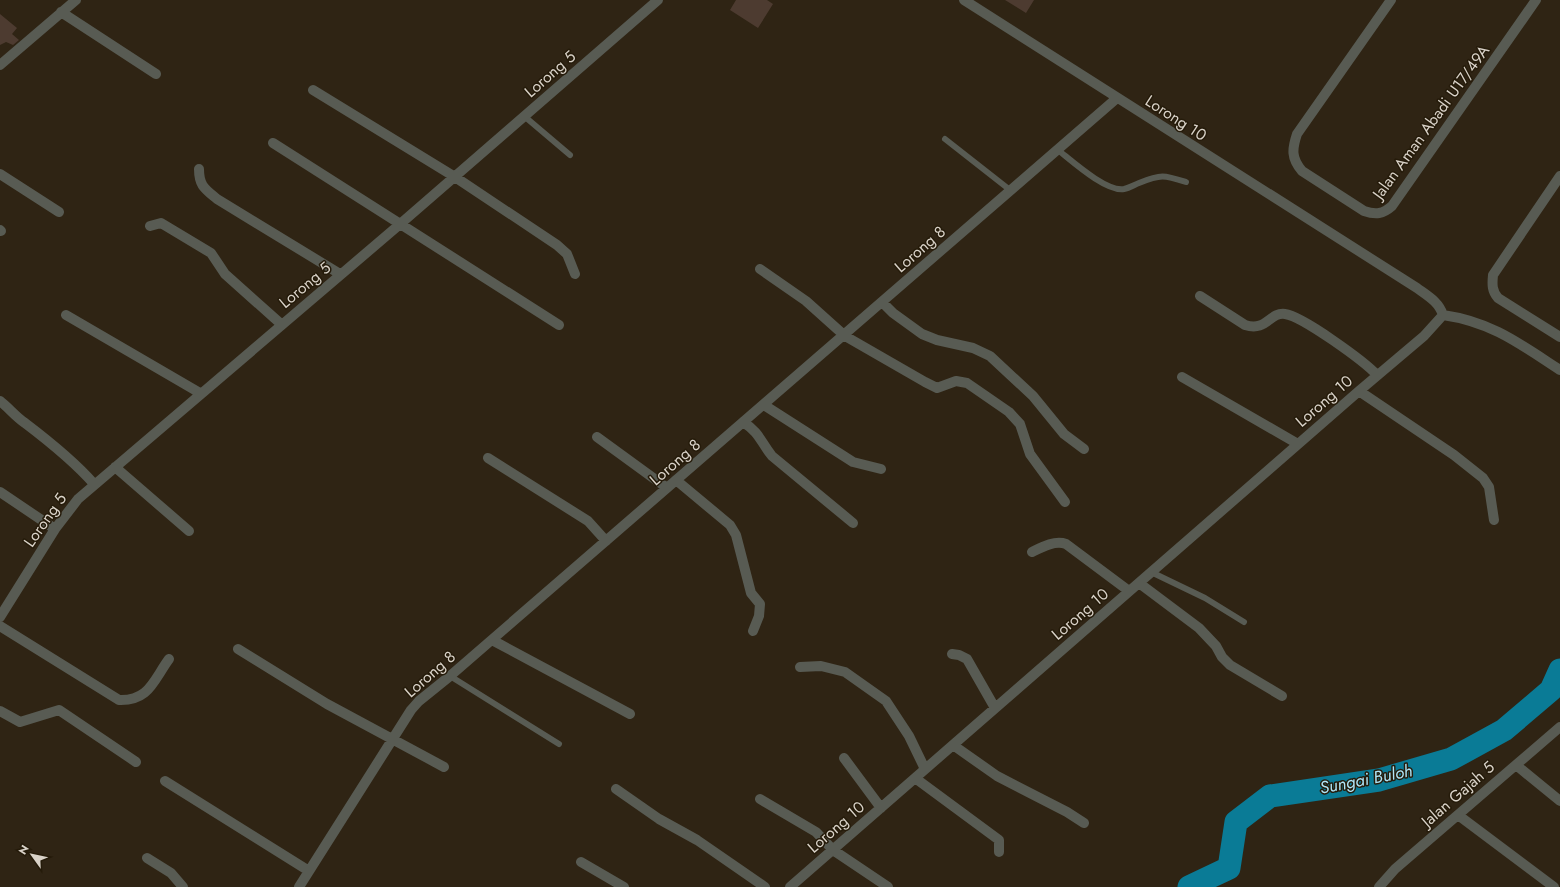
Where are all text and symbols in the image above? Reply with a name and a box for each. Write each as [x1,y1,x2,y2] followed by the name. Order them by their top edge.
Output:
[1366,40,1495,206] street label: Jalan Aman Abadi U17/49A
[519,45,581,103] street label: Lorong 5
[1141,90,1211,146] street label: Lorong 10
[889,220,951,278] street label: Lorong 8
[274,257,336,313] street label: Lorong 5
[1290,370,1358,432] street label: Lorong 10
[644,433,706,491] street label: Lorong 8
[18,488,72,552] street label: Lorong 5
[1046,583,1114,645] street label: Lorong 10
[399,645,461,703] street label: Lorong 8
[1415,756,1500,834] street label: Jalan Gajah 5
[1318,758,1414,800] water label: Sungai Buloh
[802,796,870,858] street label: Lorong 10
[12,835,52,875] north arrow
[15,842,33,858] text: N

